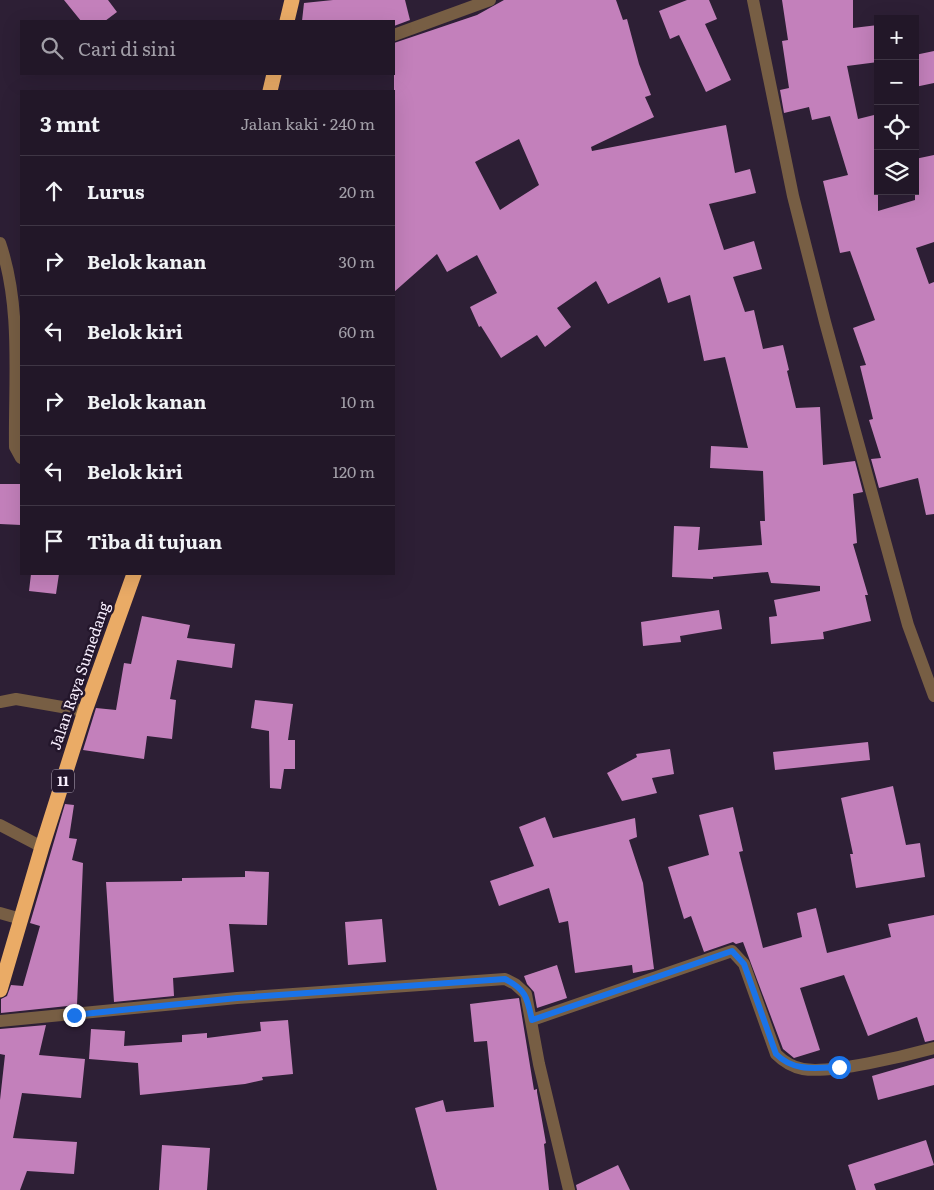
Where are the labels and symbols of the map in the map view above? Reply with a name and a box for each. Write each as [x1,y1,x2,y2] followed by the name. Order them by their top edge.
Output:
[42,598,115,753] street label: Jalan Raya Sumedang
[52,769,74,792] road number: 11
[63,1004,86,1027] route end
[828,1056,851,1079] route start

